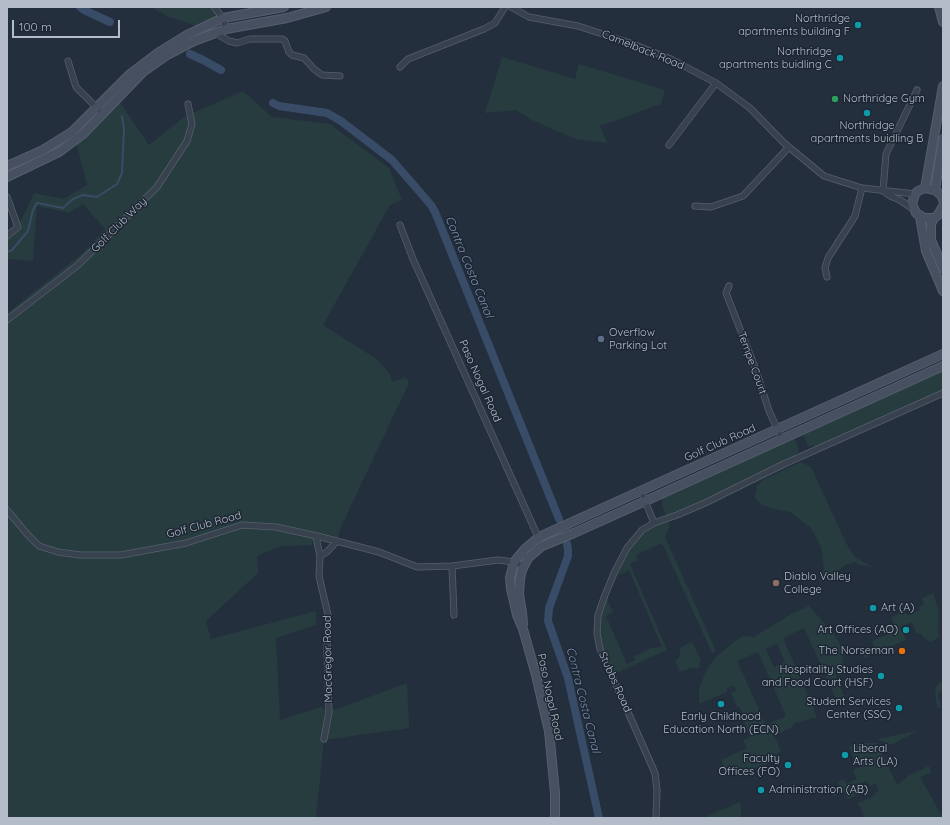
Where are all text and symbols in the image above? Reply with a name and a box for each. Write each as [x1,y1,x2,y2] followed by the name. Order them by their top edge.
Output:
[14,12,122,38] scale bar
[738,12,850,38] place label: Northridge apartments building F
[19,19,52,34] text: 100 m
[853,20,863,30] marker: Northridge apartments building F
[600,27,686,73] street label: Camelback Road
[719,45,832,71] place label: Northridge apartments buidling C
[835,53,845,63] marker: Northridge apartments buidling C
[843,92,925,106] place label: Northridge Gym
[830,94,840,104] marker: Northridge Gym
[862,108,872,118] marker: Northridge apartments buidling B
[811,119,923,145] place label: Northridge apartments buidling B
[89,195,149,255] street label: Golf Club Way
[442,214,496,320] water label: Contra Costa Canal
[609,326,667,352] place label: Overflow Parking Lot
[735,330,769,396] street label: Tempe Court
[596,334,606,344] marker: Overflow Parking Lot
[456,338,504,424] street label: Paso Nogal Road
[682,421,758,465] street label: Golf Club Road
[165,509,243,541] street label: Golf Club Road
[784,570,851,596] place label: Diablo Valley College
[771,578,781,588] marker: Diablo Valley College
[881,601,914,615] place label: Art (A)
[868,603,878,613] marker: Art (A)
[321,615,335,703] street label: MacGregor Road
[817,623,898,637] place label: Art Offices (AO)
[901,625,911,635] marker: Art Offices (AO)
[819,644,894,658] place label: The Norseman
[563,646,603,754] water label: Contra Costa Canal
[897,646,907,656] marker: The Norseman
[596,650,634,714] street label: Stubbs Road
[534,652,566,742] street label: Paso Nogal Road
[762,663,873,689] place label: Hospitality Studies and Food Court (HSF)
[876,671,886,681] marker: Hospitality Studies and Food Court (HSF)
[806,695,891,721] place label: Student Services Center (SSC)
[716,699,726,709] marker: Early Childhood Education North (ECN)
[894,703,904,713] marker: Student Services Center (SSC)
[663,710,779,736] place label: Early Childhood Education North (ECN)
[853,742,898,768] place label: Liberal Arts (LA)
[840,750,850,760] marker: Liberal Arts (LA)
[718,752,780,778] place label: Faculty Offices (FO)
[783,760,793,770] marker: Faculty Offices (FO)
[769,783,868,797] place label: Administration (AB)
[756,785,766,795] marker: Administration (AB)

